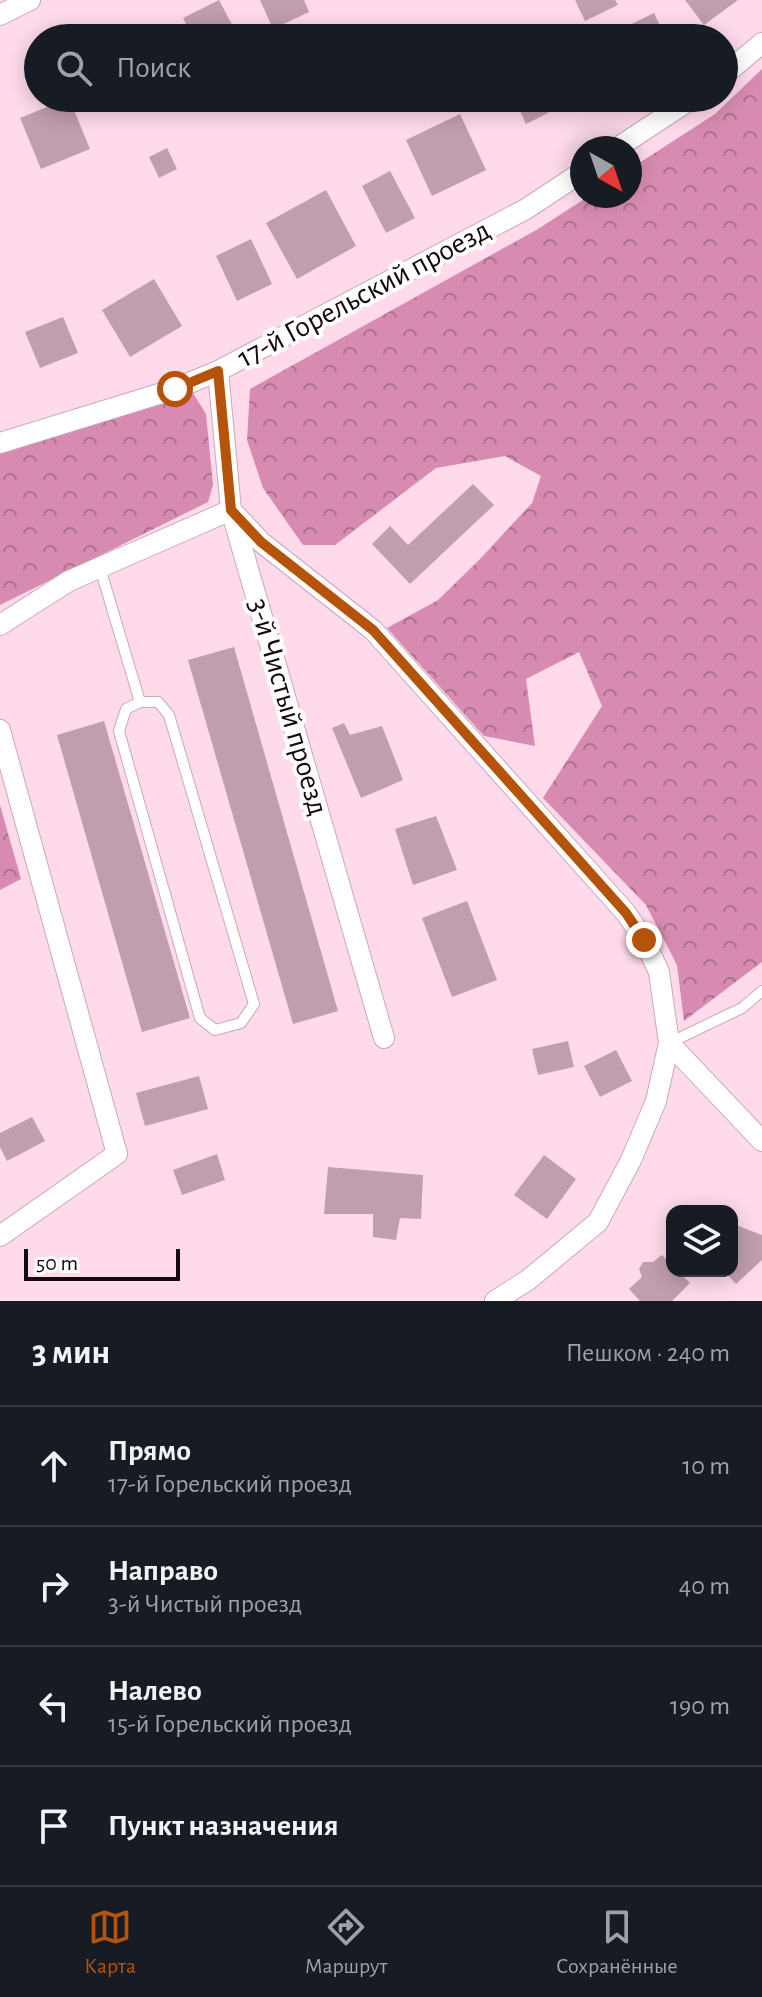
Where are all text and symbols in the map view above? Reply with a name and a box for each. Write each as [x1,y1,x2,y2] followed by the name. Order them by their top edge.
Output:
[24,24,738,112] search box
[52,46,96,90] icon: search
[116,53,191,83] text: Поиск
[570,136,642,208] north arrow
[233,215,495,373] street label: 17-й Горельский проезд
[157,371,193,407] route start
[243,595,333,819] street label: 3-й Чистый проезд
[626,922,662,958] route end
[666,1205,738,1277] map controls
[666,1205,738,1277] button: layers
[24,1245,180,1281] scale bar
[36,1252,78,1274] text: 50 m
[32,1336,110,1370] text: 3 мин
[566,1340,730,1366] text: Пешком · 240 m
[108,1436,191,1466] text: Прямо
[32,1444,76,1488] icon: ahead
[682,1453,730,1479] text: 10 m
[108,1471,352,1497] text: 17-й Горельский проезд
[108,1556,218,1586] text: Направо
[32,1564,76,1608] icon: right
[679,1573,730,1599] text: 40 m
[108,1591,302,1617] text: 3-й Чистый проезд
[108,1676,202,1706] text: Налево
[32,1684,76,1728] icon: left
[670,1693,730,1719] text: 190 m
[108,1711,352,1737] text: 15-й Горельский проезд
[32,1804,76,1848] icon: arrive
[108,1811,339,1841] text: Пункт назначения
[84,1905,136,1979] tab: Карта
[305,1905,387,1979] tab: Маршрут
[556,1905,678,1979] tab: Сохранённые

